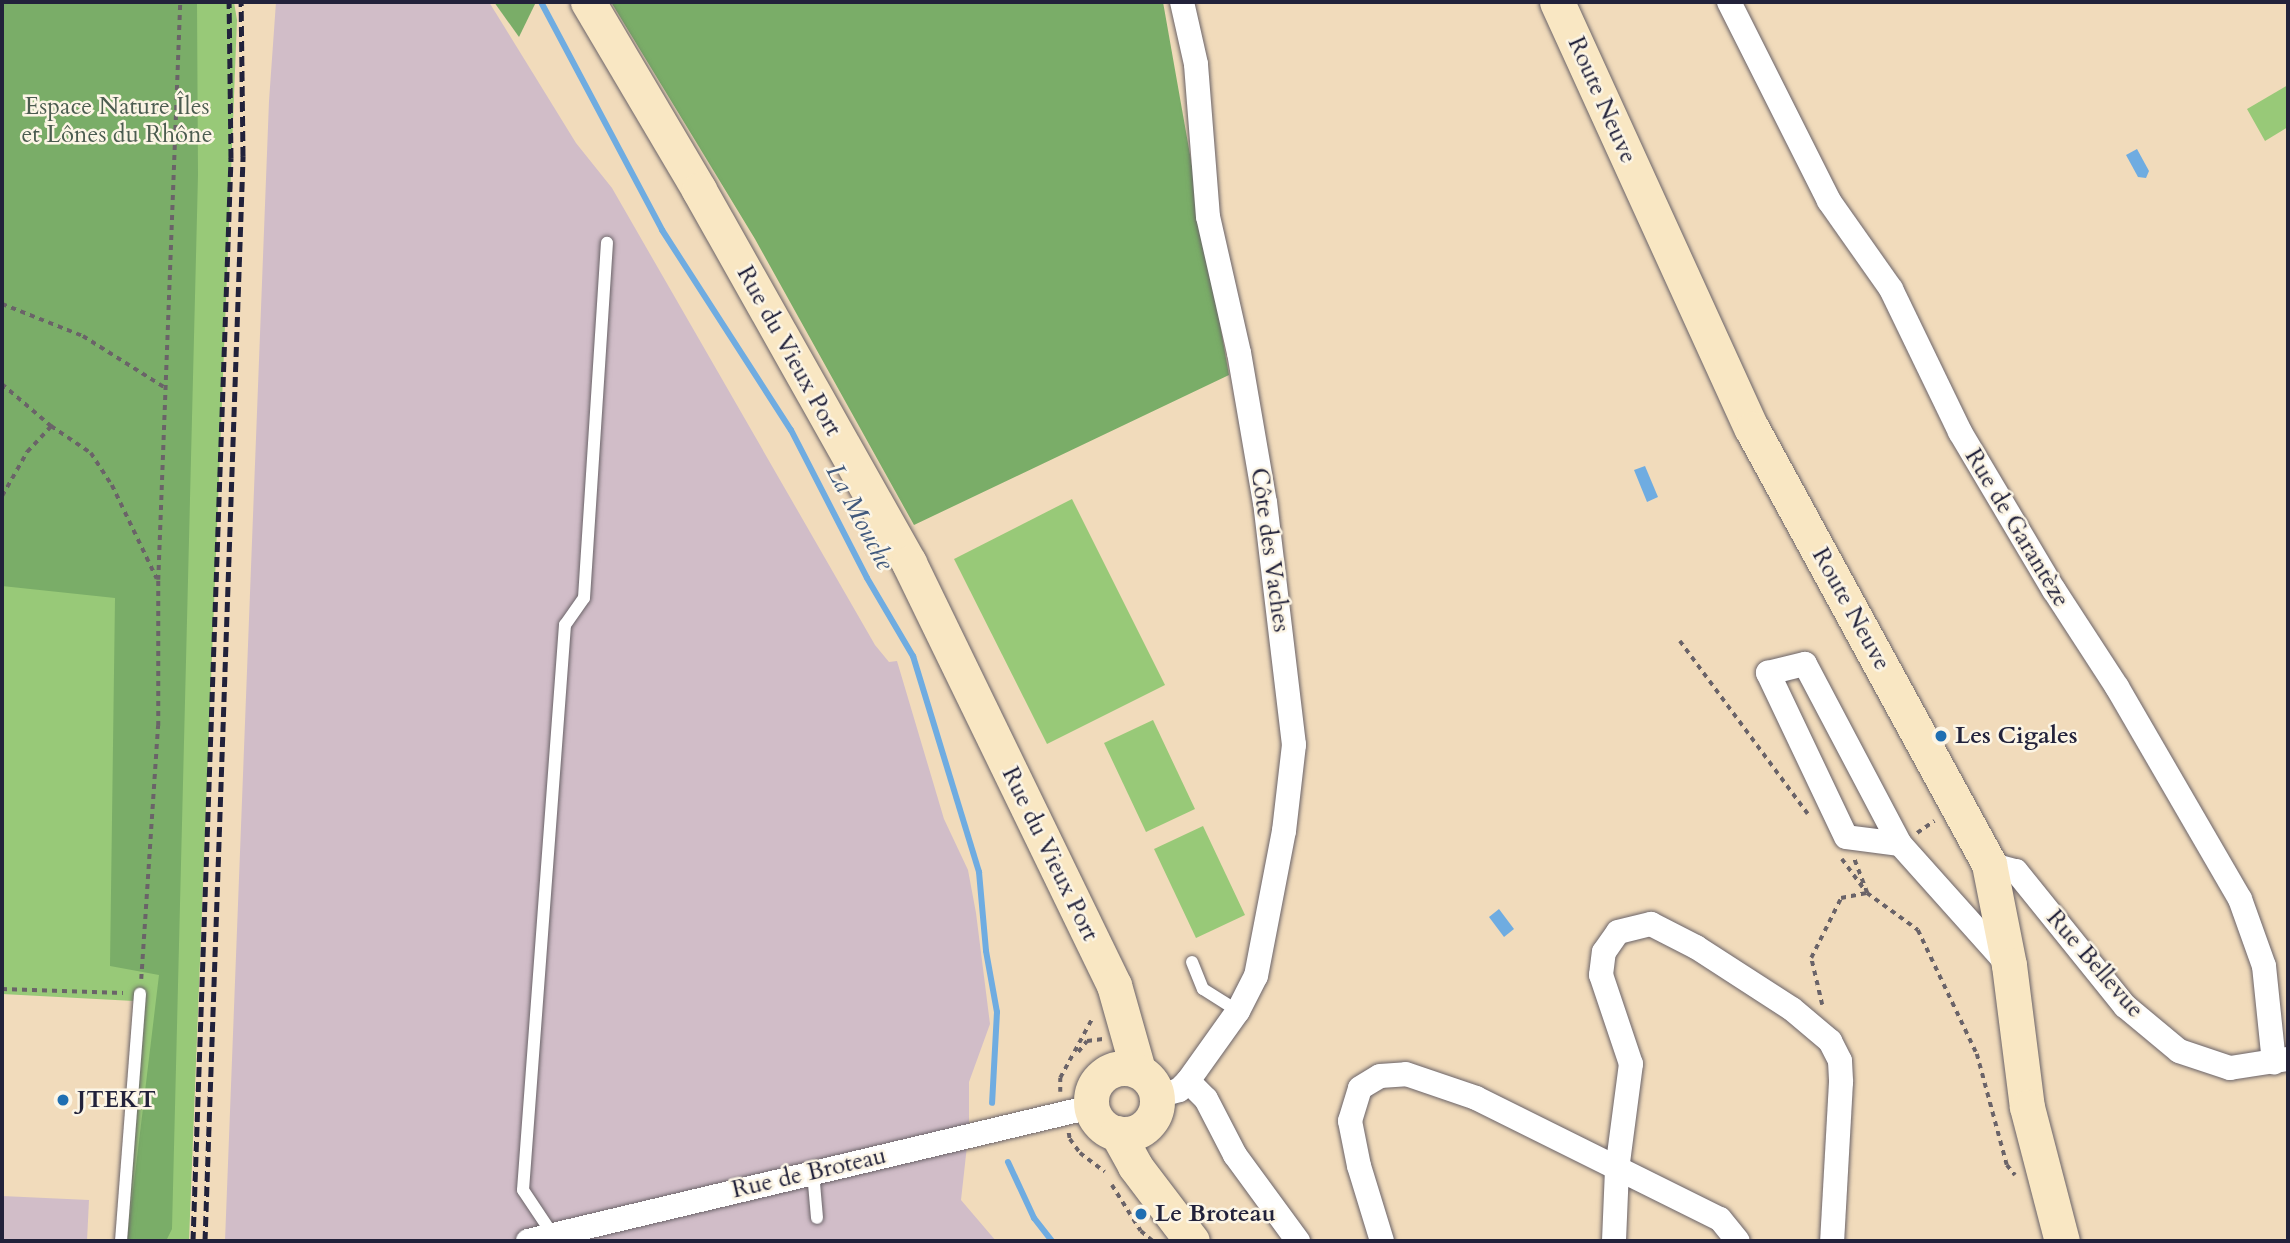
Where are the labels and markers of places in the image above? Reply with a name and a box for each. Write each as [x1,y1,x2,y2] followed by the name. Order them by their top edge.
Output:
[1955,722,2078,750] place label: Les Cigales
[1933,728,1949,744] marker: Les Cigales
[77,1086,156,1114] place label: JTEKT
[55,1092,71,1108] marker: JTEKT
[1155,1200,1276,1228] place label: Le Broteau
[1133,1206,1149,1222] marker: Le Broteau

